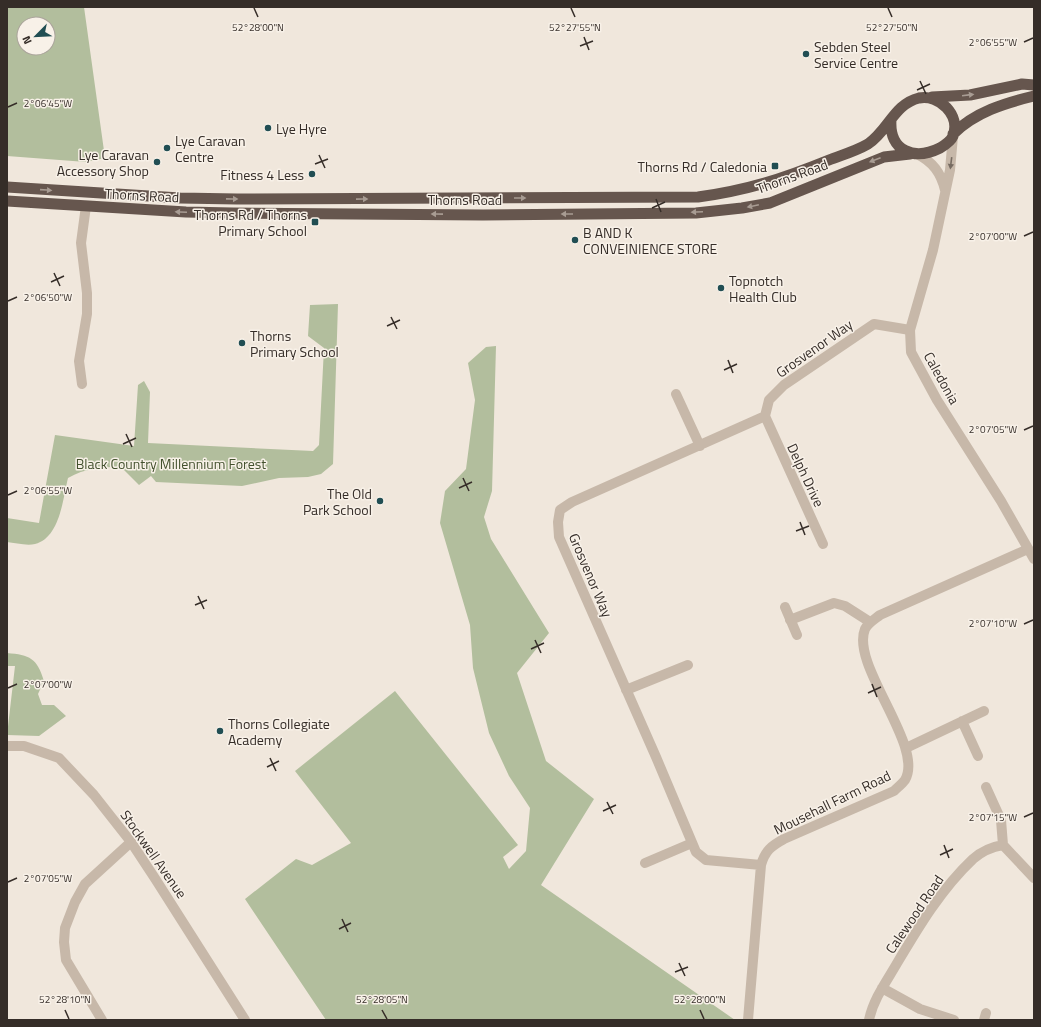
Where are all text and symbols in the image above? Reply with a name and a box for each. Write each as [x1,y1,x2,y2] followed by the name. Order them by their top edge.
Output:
[16,16,56,56] north arrow
[232,20,284,35] text: 52°28'00"N
[549,20,601,35] text: 52°27'55"N
[866,20,918,35] text: 52°27'50"N
[18,33,36,47] text: N
[969,35,1017,50] text: 2°06'55"W
[814,36,898,73] place label: Sebden Steel Service Centre
[801,49,811,59] marker: Sebden Steel Service Centre
[962,91,974,98] one-way arrow
[24,96,72,111] text: 2°06'45"W
[276,118,327,139] place label: Lye Hyre
[263,123,273,133] marker: Lye Hyre
[175,130,245,167] place label: Lye Caravan Centre
[162,143,172,153] marker: Lye Caravan Centre
[57,144,149,181] place label: Lye Caravan Accessory Shop
[753,153,831,199] street label: Thorns Road
[638,156,767,177] place label: Thorns Rd / Caledonia
[152,157,162,167] marker: Lye Caravan Accessory Shop
[948,157,954,169] one-way arrow
[868,158,880,164] one-way arrow
[770,161,780,171] marker: Thorns Rd / Caledonia
[220,164,304,185] place label: Fitness 4 Less
[307,169,317,179] marker: Fitness 4 Less
[104,183,180,207] street label: Thorns Road
[40,186,52,193] one-way arrow
[428,189,502,210] street label: Thorns Road
[514,195,527,201] one-way arrow
[226,196,239,202] one-way arrow
[356,196,369,202] one-way arrow
[747,203,759,209] one-way arrow
[194,204,307,241] place label: Thorns Rd / Thorns Primary School
[174,209,187,215] one-way arrow
[691,209,703,216] one-way arrow
[430,211,443,217] one-way arrow
[560,211,573,217] one-way arrow
[310,217,320,227] marker: Thorns Rd / Thorns Primary School
[583,222,718,259] place label: B AND K CONVEINIENCE STORE
[969,229,1017,244] text: 2°07'00"W
[570,235,580,245] marker: B AND K CONVEINIENCE STORE
[729,270,797,307] place label: Topnotch Health Club
[716,283,726,293] marker: Topnotch Health Club
[24,290,72,305] text: 2°06'50"W
[771,314,857,382] street label: Grosvenor Way
[250,325,339,362] place label: Thorns Primary School
[237,338,247,348] marker: Thorns Primary School
[919,348,965,408] street label: Caledonia
[969,422,1017,437] text: 2°07'05"W
[782,440,830,510] street label: Delph Drive
[76,453,266,474] park label: Black Country Millennium Forest
[24,483,72,498] text: 2°06'55"W
[303,483,372,520] place label: The Old Park School
[375,496,385,506] marker: The Old Park School
[564,530,618,621] street label: Grosvenor Way
[969,616,1017,631] text: 2°07'10"W
[24,677,72,692] text: 2°07'00"W
[228,713,330,750] place label: Thorns Collegiate Academy
[215,726,225,736] marker: Thorns Collegiate Academy
[770,765,894,839] street label: Mousehall Farm Road
[116,806,192,902] street label: Stockwell Avenue
[969,810,1017,825] text: 2°07'15"W
[880,870,948,958] street label: Calewood Road
[24,871,72,886] text: 2°07'05"W
[39,992,91,1007] text: 52°28'10"N
[356,992,408,1007] text: 52°28'05"N
[674,992,726,1007] text: 52°28'00"N

